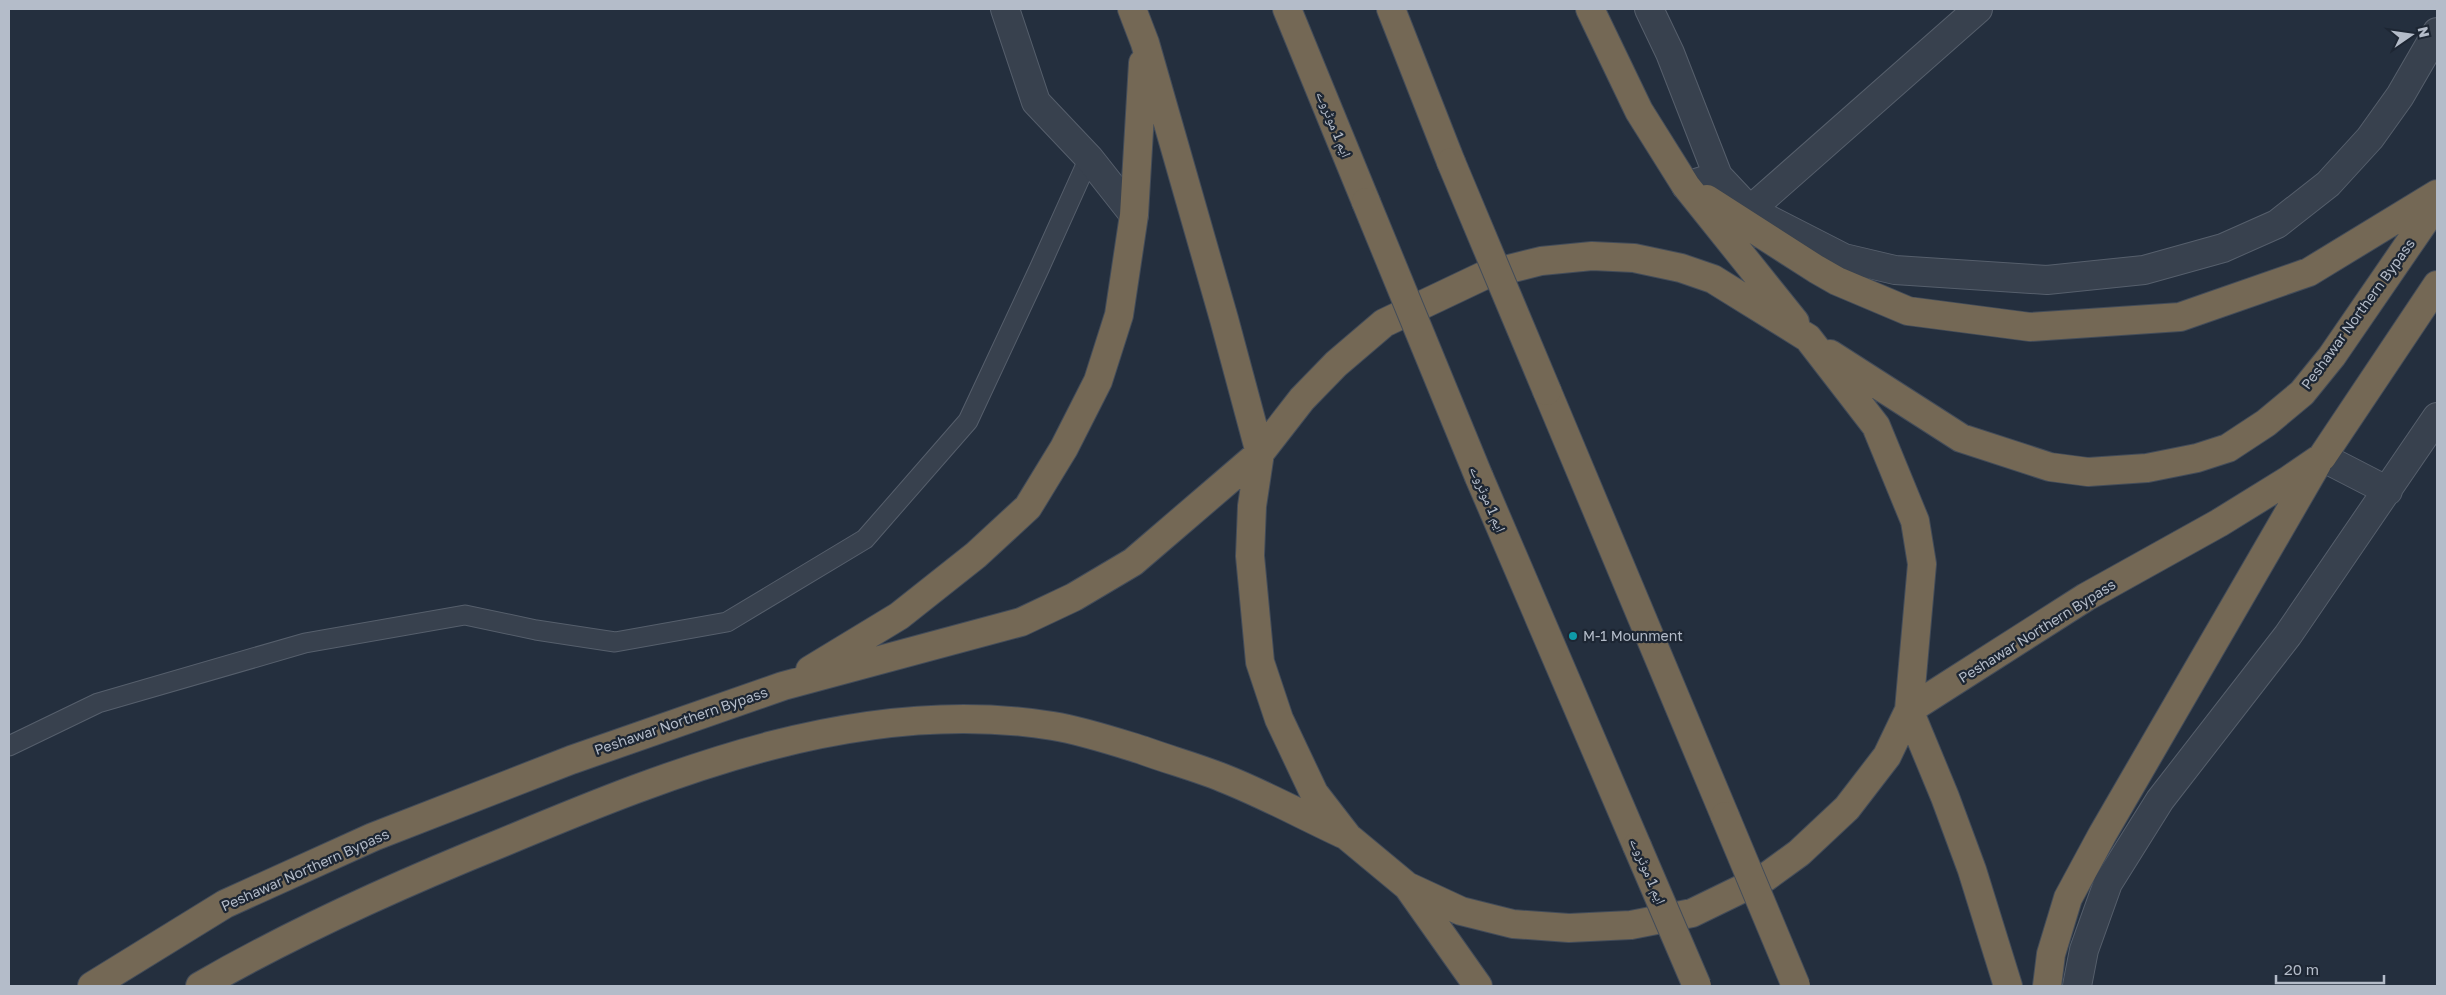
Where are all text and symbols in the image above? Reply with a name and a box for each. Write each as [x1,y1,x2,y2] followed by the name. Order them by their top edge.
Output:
[2386,10,2436,60] north arrow
[2415,25,2434,39] text: N
[1312,88,1355,160] street label: ایم 1 موٹروے
[2297,235,2418,392] street label: Peshawar Northern Bypass
[1465,463,1510,535] street label: ایم 1 موٹروے
[1955,575,2118,686] street label: Peshawar Northern Bypass
[1583,627,1683,644] place label: M-1 Mounment
[1567,630,1579,642] marker: M-1 Mounment
[592,683,770,758] street label: Peshawar Northern Bypass
[218,825,391,914] street label: Peshawar Northern Bypass
[1625,835,1670,907] street label: ایم 1 موٹروے
[2276,952,2384,984] scale bar
[2284,960,2319,978] text: 20 m

